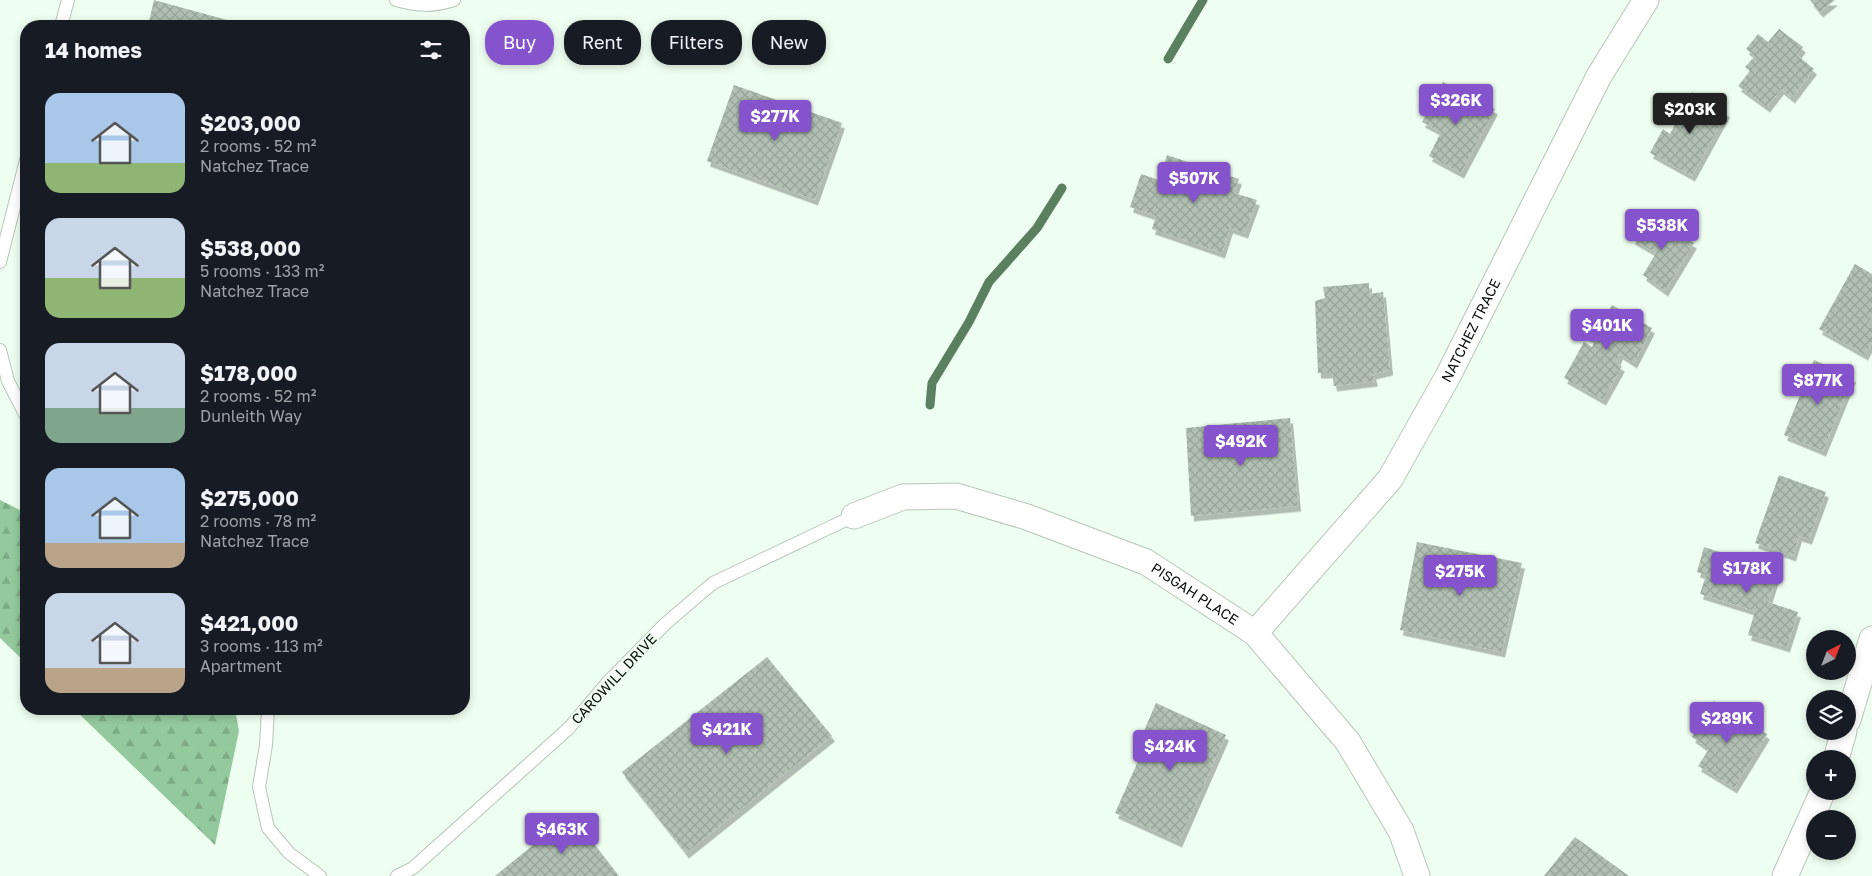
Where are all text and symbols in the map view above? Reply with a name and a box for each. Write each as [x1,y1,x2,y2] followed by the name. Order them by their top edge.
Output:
[485,20,554,65] chip: Buy
[564,20,641,65] chip: Rent
[651,20,742,65] chip: Filters
[752,20,826,65] chip: New
[417,36,445,64] icon: filters
[45,37,142,63] text: 14 homes
[1421,84,1491,126] pin: $326K
[1430,90,1482,110] text: $326K
[1655,92,1725,135] pin: $203K
[1664,99,1716,119] text: $203K
[740,100,810,142] pin: $277K
[750,106,800,126] text: $277K
[200,110,301,136] text: $203,000
[85,113,145,173] icon: home
[200,136,316,156] text: 2 rooms · 52 m²
[200,156,309,176] text: Natchez Trace
[1159,162,1229,204] pin: $507K
[1168,168,1220,188] text: $507K
[1627,208,1697,251] pin: $538K
[1636,215,1688,235] text: $538K
[200,235,301,261] text: $538,000
[85,238,145,298] icon: home
[200,261,324,281] text: 5 rooms · 133 m²
[1437,276,1504,385] street label: NATCHEZ TRACE
[200,281,309,301] text: Natchez Trace
[1572,308,1642,351] pin: $401K
[1582,315,1632,335] text: $401K
[200,360,297,386] text: $178,000
[85,363,145,423] icon: home
[1783,364,1853,406] pin: $877K
[1793,370,1843,390] text: $877K
[200,386,316,406] text: 2 rooms · 52 m²
[200,406,302,426] text: Dunleith Way
[1206,424,1276,467] pin: $492K
[1215,431,1267,451] text: $492K
[200,485,299,511] text: $275,000
[85,488,145,548] icon: home
[200,511,316,531] text: 2 rooms · 78 m²
[200,531,309,551] text: Natchez Trace
[1712,552,1782,594] pin: $178K
[1425,554,1495,597] pin: $275K
[1722,558,1772,578] text: $178K
[1148,559,1242,628] street label: PISGAH PLACE
[1435,561,1485,581] text: $275K
[200,610,299,636] text: $421,000
[85,613,145,673] icon: home
[567,630,660,727] street label: CAROWILL DRIVE
[1806,630,1856,680] north arrow
[1806,630,1856,860] map controls
[200,636,323,656] text: 3 rooms · 113 m²
[200,656,282,676] text: Apartment
[1806,690,1856,740] button: layers
[1692,702,1762,744] pin: $289K
[1701,708,1753,728] text: $289K
[692,712,762,755] pin: $421K
[702,719,752,739] text: $421K
[1135,730,1205,772] pin: $424K
[1144,736,1196,756] text: $424K
[1806,750,1856,800] button: +
[1806,810,1856,860] button: −
[527,812,597,855] pin: $463K
[536,819,588,839] text: $463K

